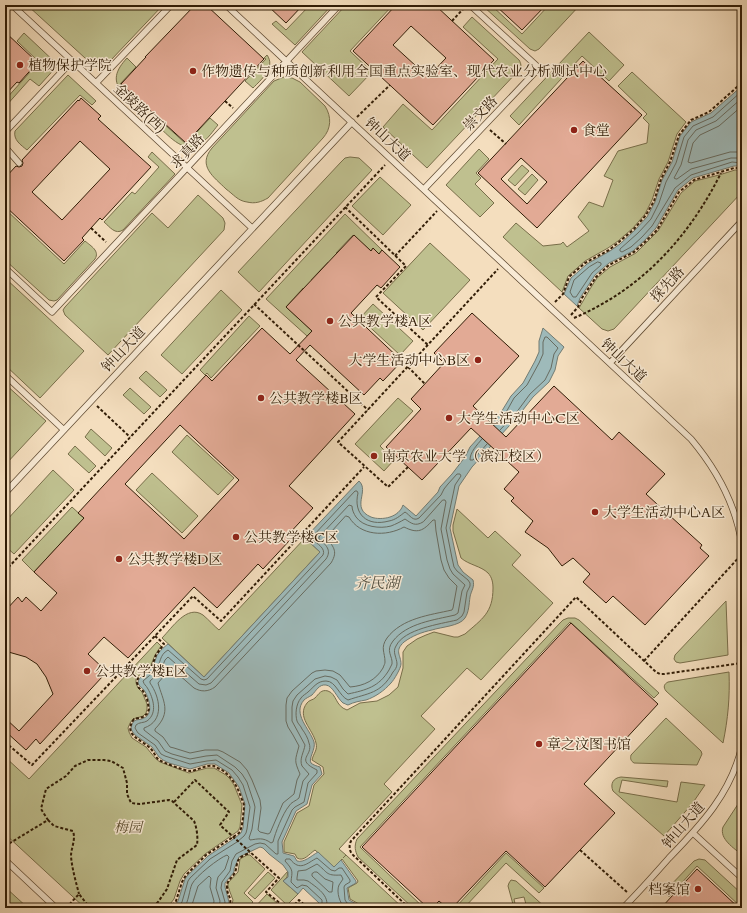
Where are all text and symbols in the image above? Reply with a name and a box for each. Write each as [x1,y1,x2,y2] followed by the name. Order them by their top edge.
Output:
[28,56,112,75] place label: 植物保护学院
[15,60,25,70] marker: 植物保护学院
[201,62,607,81] place label: 作物遗传与种质创新利用全国重点实验室、现代农业分析测试中心
[188,66,198,76] marker: 作物遗传与种质创新利用全国重点实验室、现代农业分析测试中心
[109,79,170,137] street label: 金陵路(西)
[459,92,502,135] street label: 崇文路
[361,113,415,165] street label: 钟山大道
[582,121,610,140] place label: 食堂
[569,125,579,135] marker: 食堂
[166,130,209,173] street label: 求真路
[646,263,689,306] street label: 探先路
[338,312,432,331] place label: 公共教学楼A区
[325,316,335,326] marker: 公共教学楼A区
[97,322,149,376] street label: 钟山大道
[597,334,651,386] street label: 钟山大道
[348,351,470,370] place label: 大学生活动中心B区
[473,355,483,365] marker: 大学生活动中心B区
[269,389,363,408] place label: 公共教学楼B区
[256,393,266,403] marker: 公共教学楼B区
[457,409,580,428] place label: 大学生活动中心C区
[444,413,454,423] marker: 大学生活动中心C区
[382,447,550,466] place label: 南京农业大学（滨江校区）
[369,451,379,461] marker: 南京农业大学（滨江校区）
[603,503,725,522] place label: 大学生活动中心A区
[590,507,600,517] marker: 大学生活动中心A区
[244,528,339,547] place label: 公共教学楼C区
[231,532,241,542] marker: 公共教学楼C区
[127,550,222,569] place label: 公共教学楼D区
[114,554,124,564] marker: 公共教学楼D区
[354,573,402,593] water label: 齐民湖
[95,662,188,681] place label: 公共教学楼E区
[82,666,92,676] marker: 公共教学楼E区
[547,735,631,754] place label: 章之汶图书馆
[534,739,544,749] marker: 章之汶图书馆
[658,798,709,853] street label: 钟山大道
[114,818,144,837] park label: 梅园
[648,880,690,899] place label: 档案馆
[693,884,703,894] marker: 档案馆

